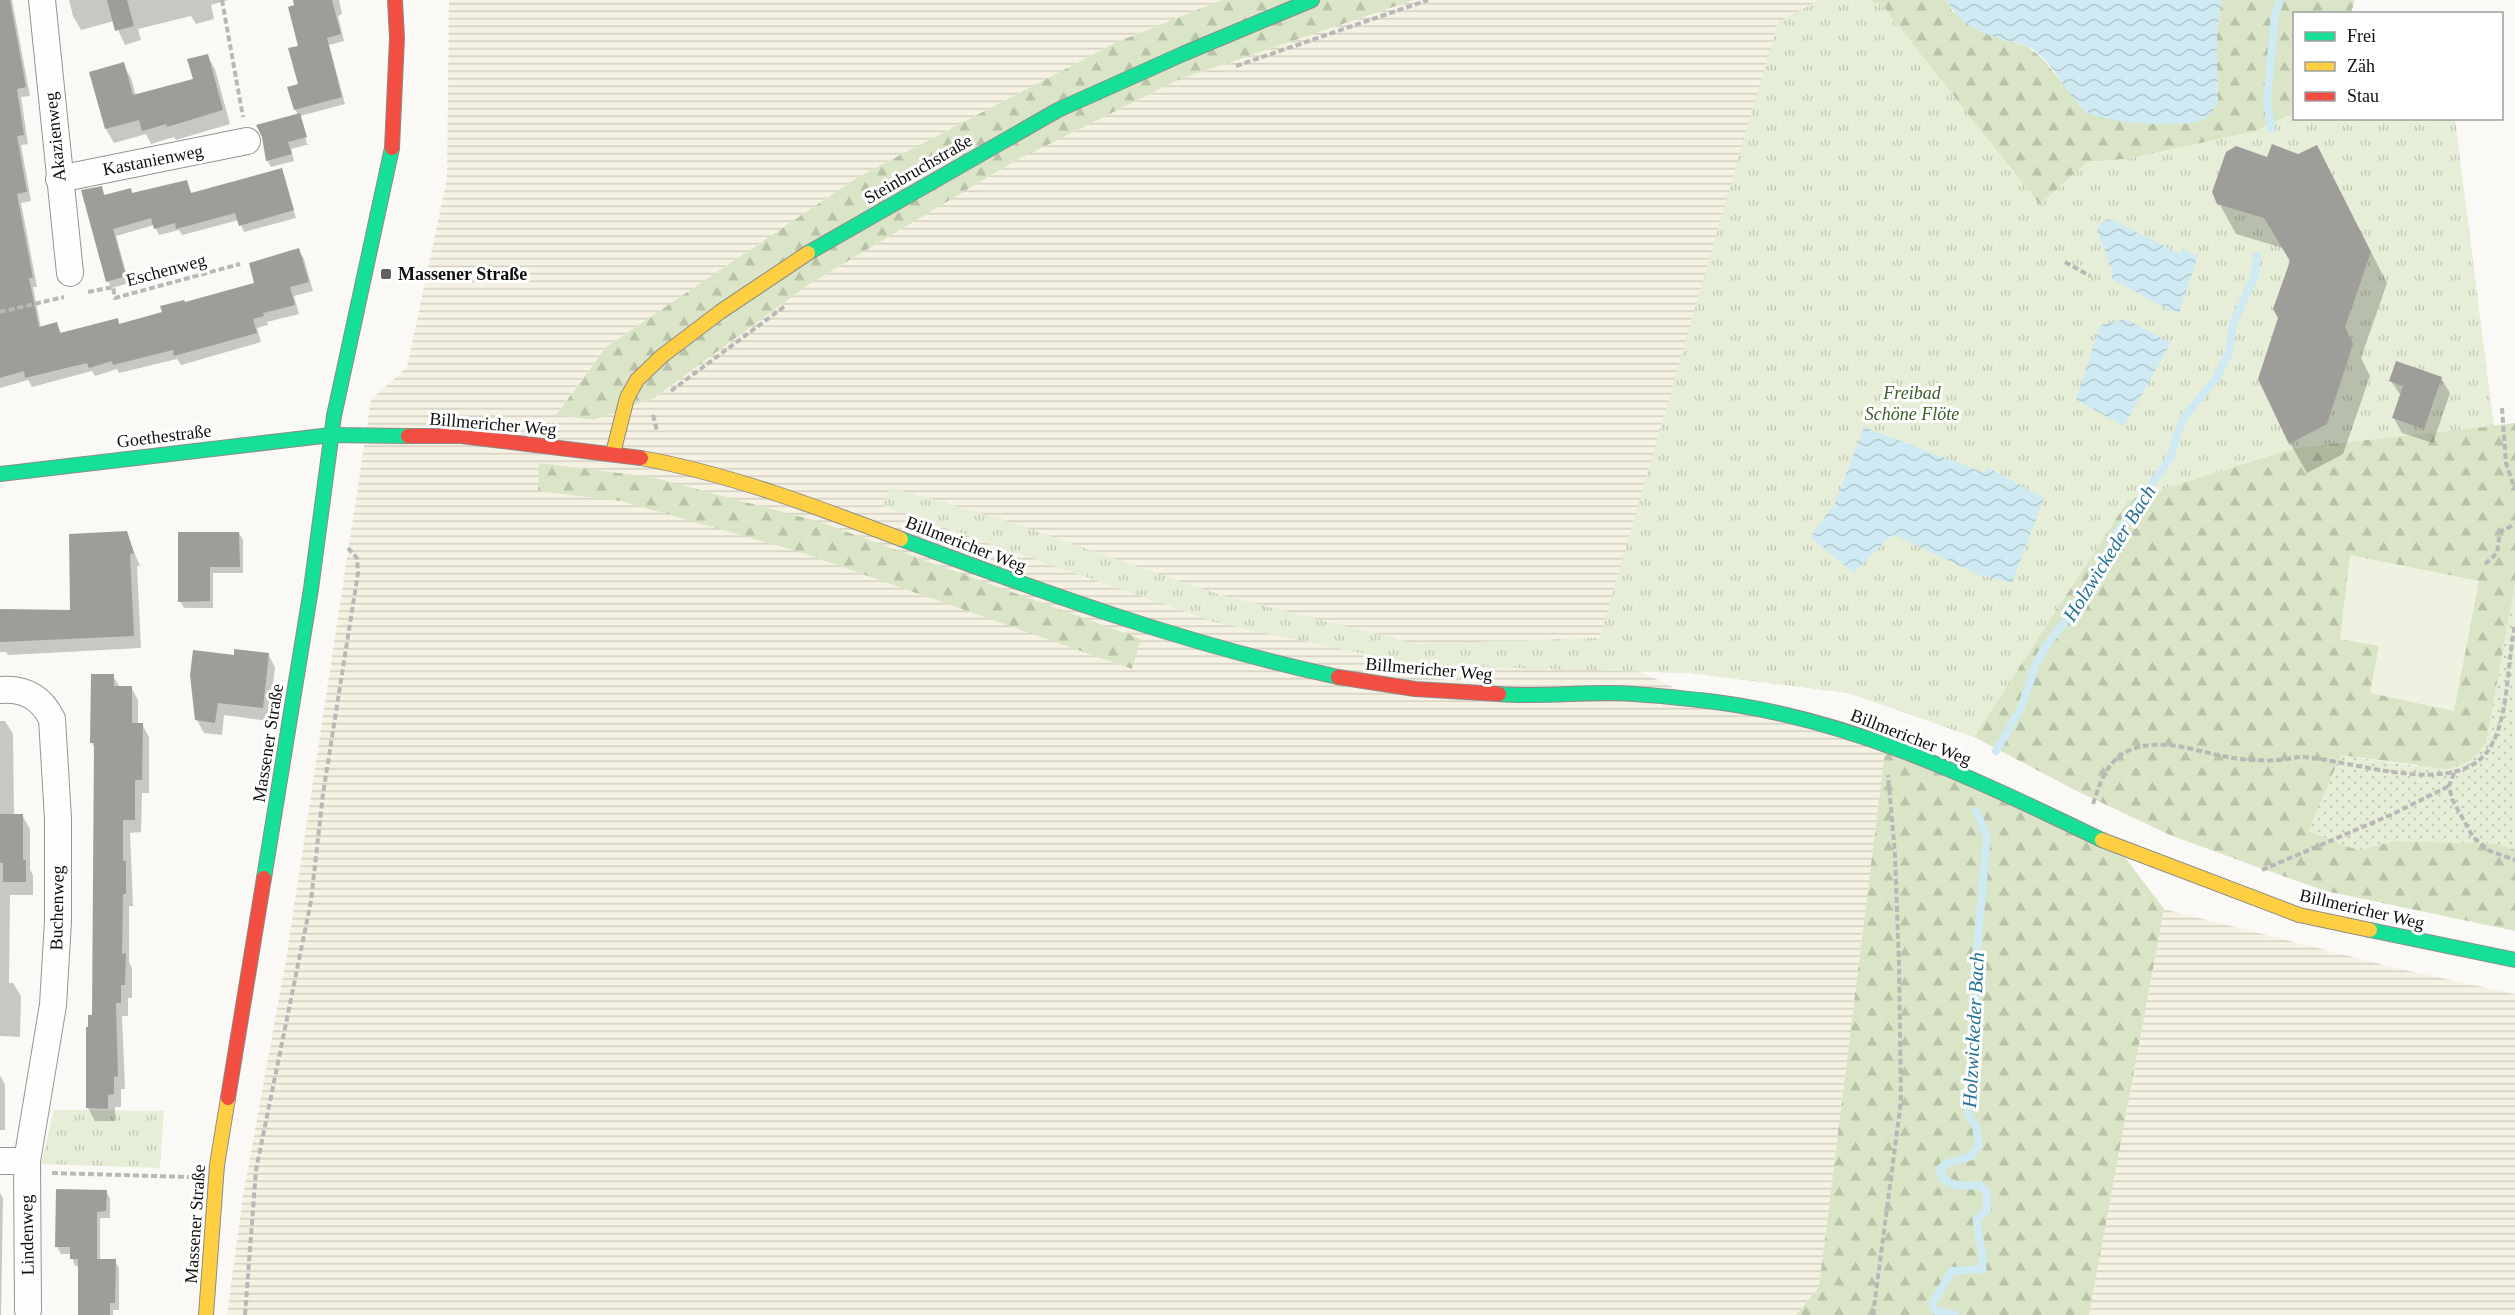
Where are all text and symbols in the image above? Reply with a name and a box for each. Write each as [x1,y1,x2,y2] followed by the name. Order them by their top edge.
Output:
[2293,12,2503,120] legend
[2347,26,2376,46] text: Frei
[2347,56,2375,76] text: Zäh
[2347,86,2379,106] text: Stau
[40,91,70,183] street label: Akazienweg
[861,130,975,208] street label: Steinbruchstraße
[101,140,205,180] street label: Kastanienweg
[124,250,208,290] street label: Eschenweg
[398,264,527,284] place label: Massener Straße
[379,267,393,281] marker: Massener Straße
[1865,383,1959,424] park label: Freibad Schöne Flöte
[429,408,557,440] street label: Billmericher Weg
[116,420,212,452] street label: Goethestraße
[2058,481,2160,626] water label: Holzwickeder Bach
[903,512,1029,576] street label: Billmericher Weg
[1365,653,1493,685] street label: Billmericher Weg
[249,682,287,804] street label: Massener Straße
[1848,705,1974,769] street label: Billmericher Weg
[46,865,68,951] street label: Buchenweg
[2298,885,2426,933] street label: Billmericher Weg
[1958,951,1988,1110] water label: Holzwickeder Bach
[181,1164,209,1284] street label: Massener Straße
[16,1194,38,1276] street label: Lindenweg

